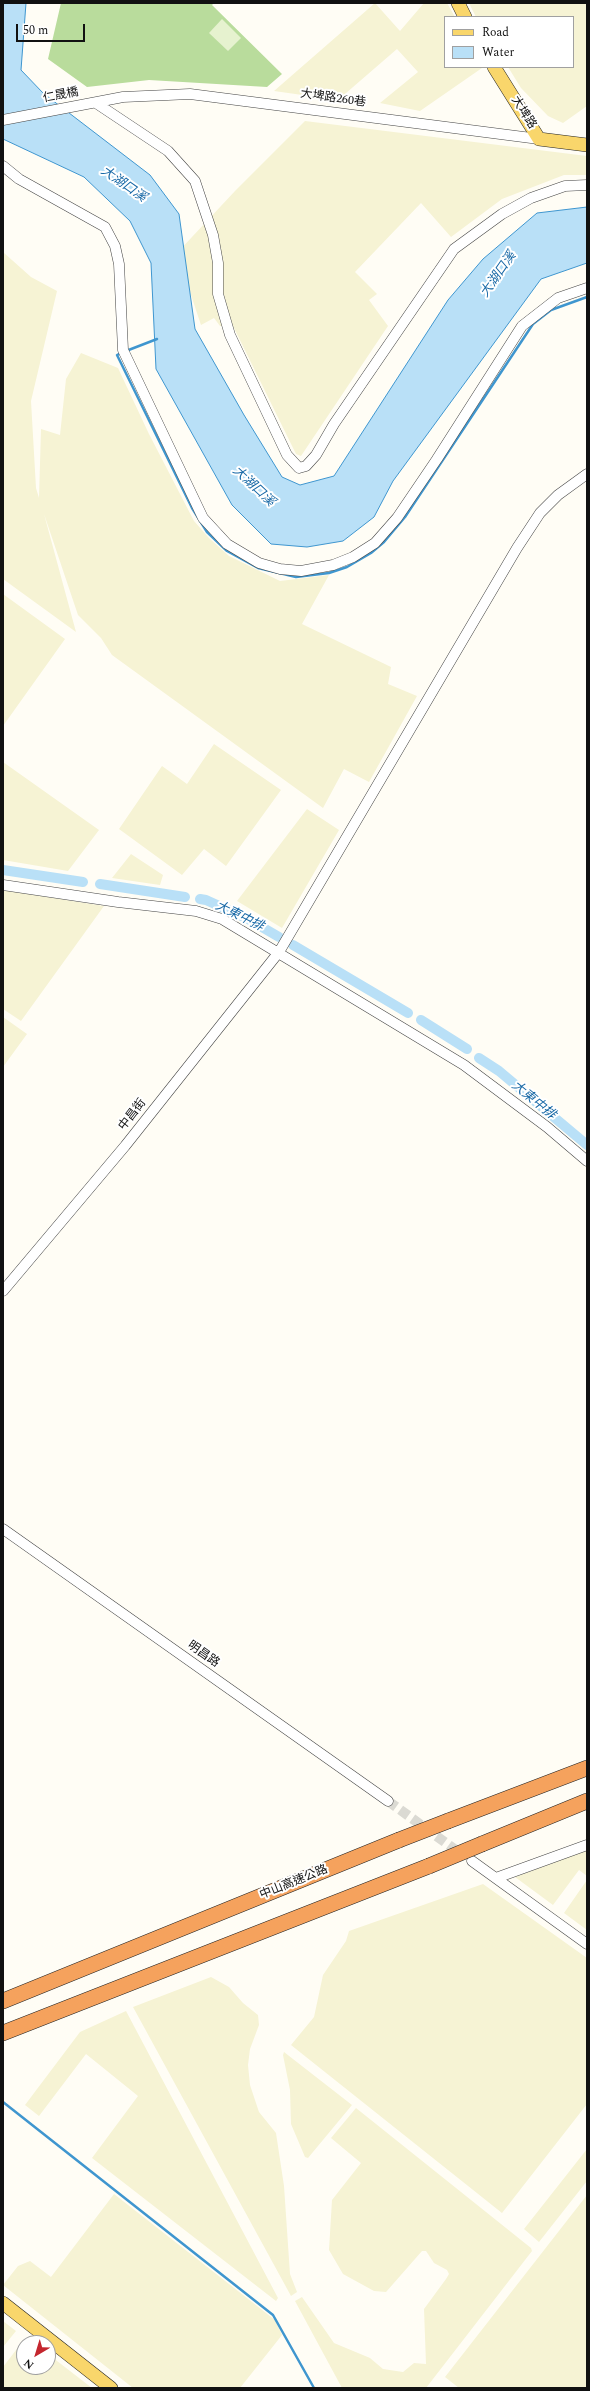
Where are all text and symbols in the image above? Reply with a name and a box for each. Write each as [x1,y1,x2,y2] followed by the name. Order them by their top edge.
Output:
[18,16,87,42] scale bar
[444,16,574,68] legend
[23,21,48,40] text: 50 m
[482,23,509,42] text: Road
[482,43,514,62] text: Water
[42,85,80,107] street label: 仁晟橋
[299,87,367,111] street label: 大埤路260巷
[507,94,539,132] street label: 大埤路
[97,164,149,206] water label: 大湖口溪
[478,249,520,301] water label: 大湖口溪
[229,464,277,510] water label: 大湖口溪
[212,899,266,935] water label: 大東中排
[508,1079,558,1123] water label: 大東中排
[116,1096,150,1134] street label: 中昌街
[184,1639,222,1671] street label: 明昌路
[258,1863,330,1903] street label: 中山高速公路
[16,2335,56,2375] north arrow
[20,2355,38,2374] text: N

